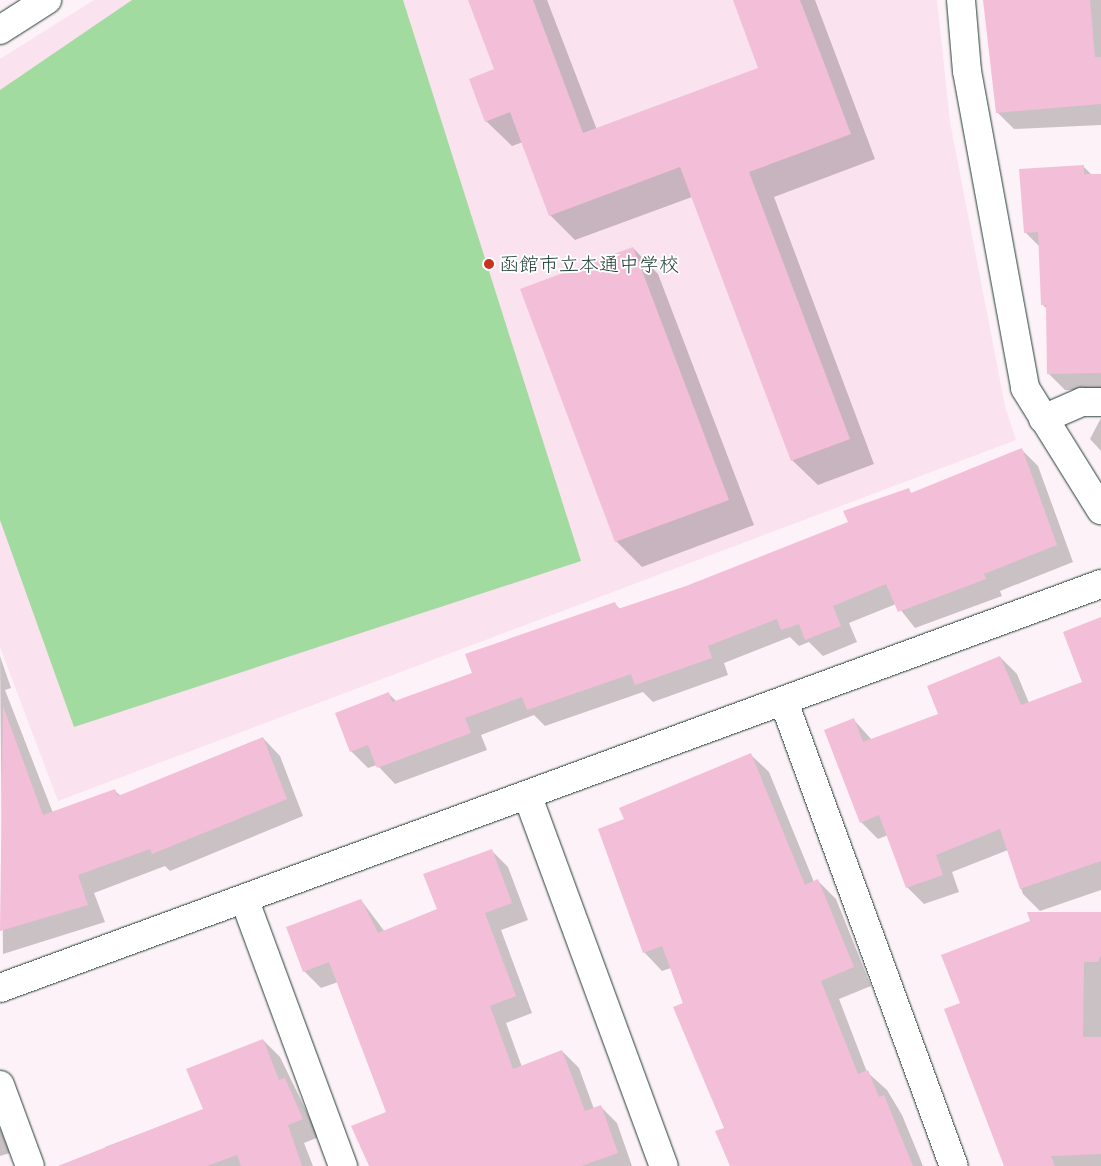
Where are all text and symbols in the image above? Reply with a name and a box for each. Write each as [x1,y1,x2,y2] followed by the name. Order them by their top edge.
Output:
[499,252,679,276] place label: 函館市立本通中学校
[483,258,495,270] marker: 函館市立本通中学校

